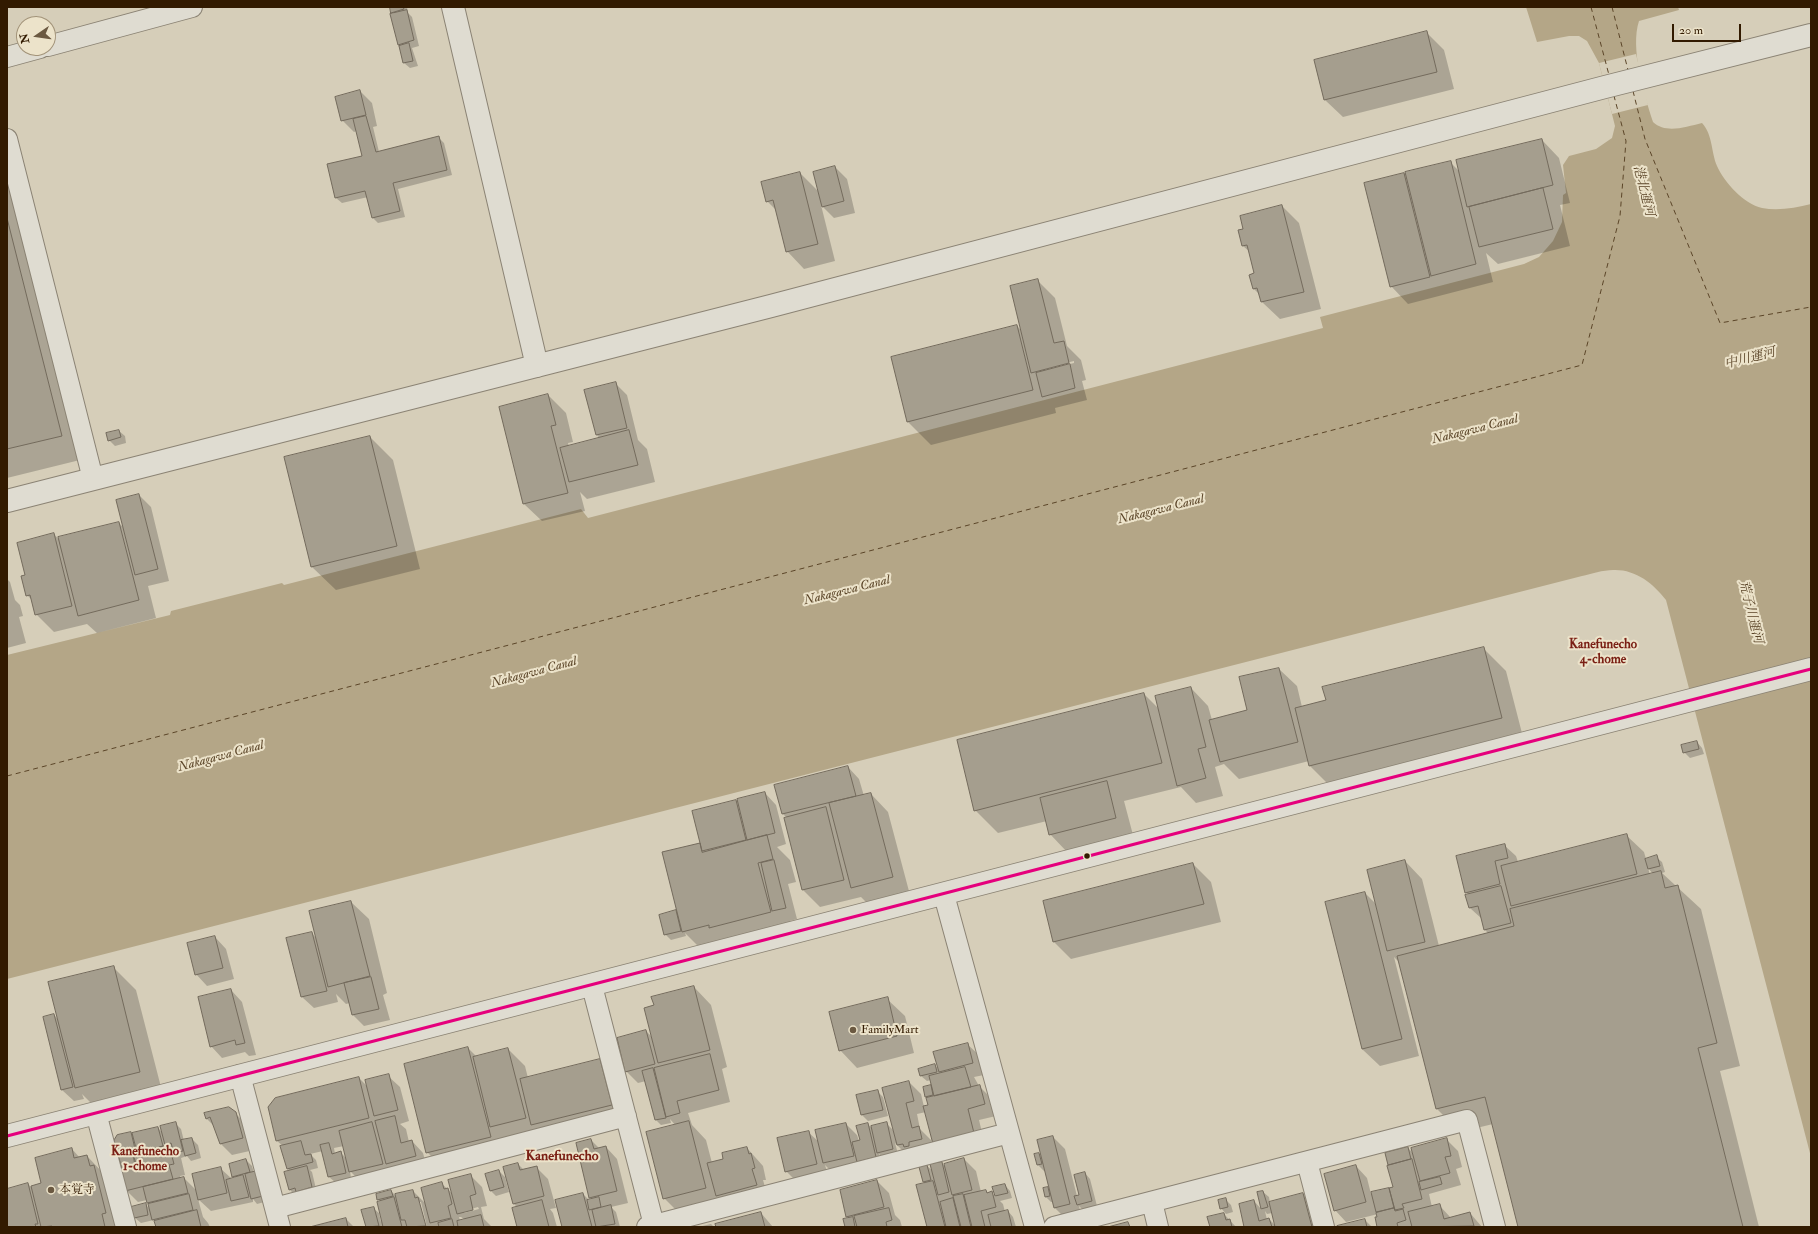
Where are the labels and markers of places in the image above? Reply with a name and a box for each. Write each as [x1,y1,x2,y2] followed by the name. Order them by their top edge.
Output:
[1082,851,1092,861] unlabelled marker
[861,1023,919,1037] place label: FamilyMart
[848,1025,858,1035] marker: FamilyMart
[59,1183,95,1197] place label: 本覚寺
[46,1185,56,1195] marker: 本覚寺

